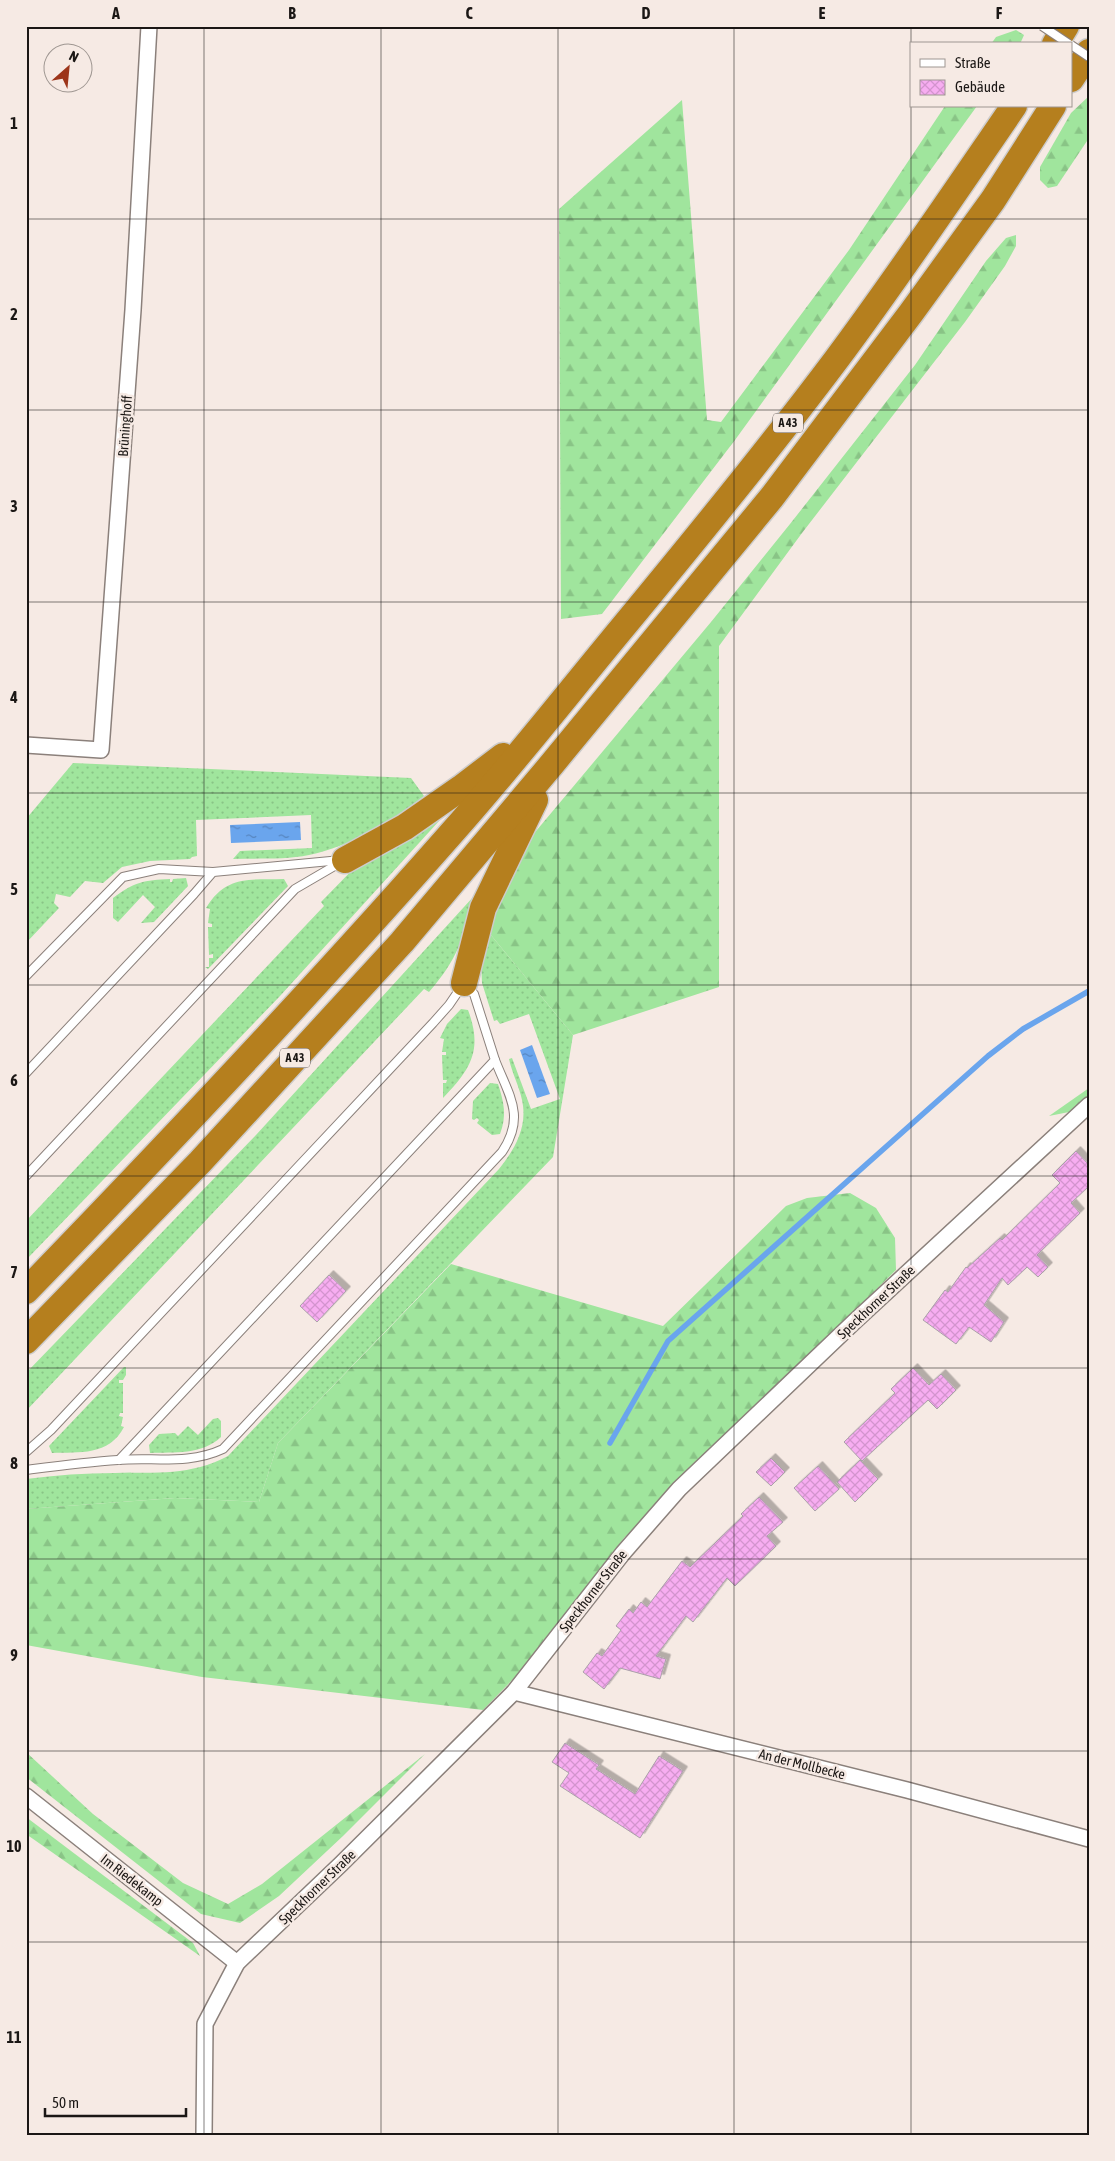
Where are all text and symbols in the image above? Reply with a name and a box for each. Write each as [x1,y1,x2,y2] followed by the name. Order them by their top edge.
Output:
[111,4,120,22] text: A
[288,4,296,22] text: B
[465,4,473,22] text: C
[642,4,651,22] text: D
[819,4,826,22] text: E
[996,4,1003,22] text: F
[42,42,92,92] north arrow
[910,42,1072,108] legend
[67,47,81,65] text: N
[955,54,991,71] text: Straße
[955,78,1005,95] text: Gebäude
[10,114,18,132] text: 1
[10,305,18,323] text: 2
[115,394,135,457] street label: Brüninghoff
[773,413,803,432] road number: A 43
[10,497,18,515] text: 3
[9,688,18,706] text: 4
[10,880,18,898] text: 5
[280,1048,310,1068] road number: A 43
[10,1071,18,1089] text: 6
[834,1262,918,1342] street label: Speckhorner Straße
[10,1263,18,1281] text: 7
[10,1454,18,1472] text: 8
[556,1547,630,1635] street label: Speckhorner Straße
[10,1646,18,1664] text: 9
[757,1746,847,1782] street label: An der Mollbecke
[6,1837,22,1855] text: 10
[275,1846,359,1928] street label: Speckhorner Straße
[98,1851,167,1909] street label: Im Riedekamp
[6,2028,22,2046] text: 11
[45,2086,186,2118] scale bar
[52,2094,79,2111] text: 50 m

